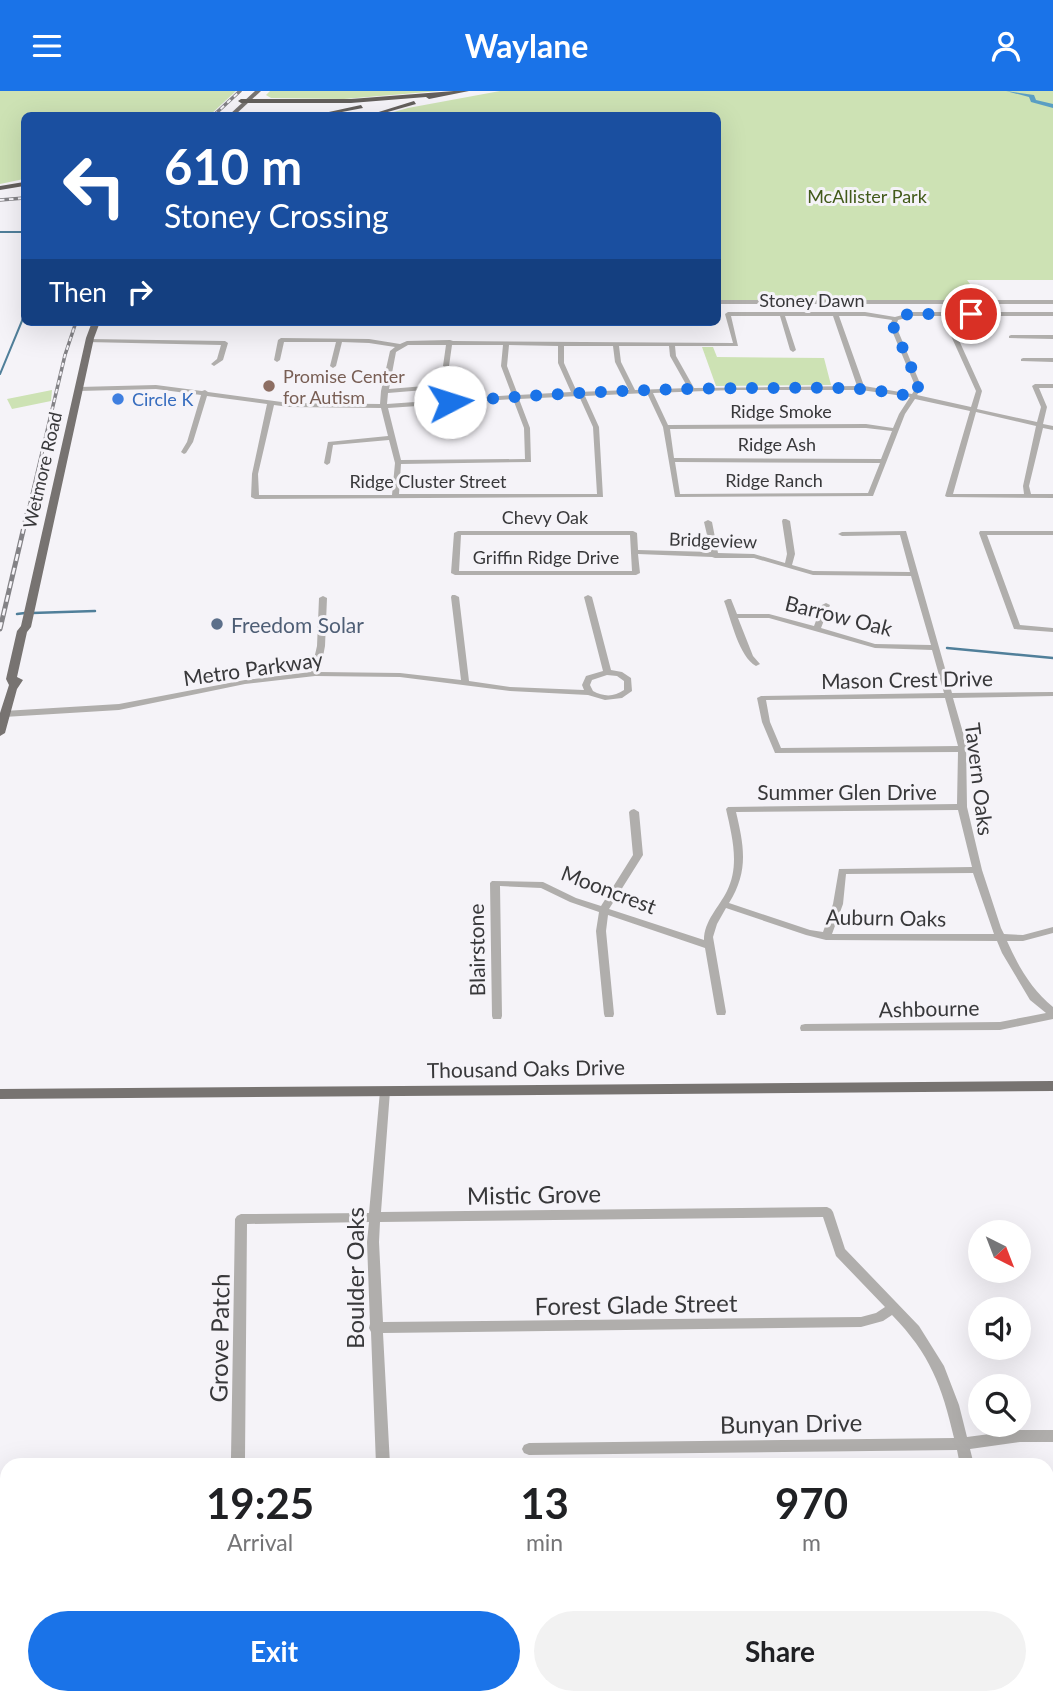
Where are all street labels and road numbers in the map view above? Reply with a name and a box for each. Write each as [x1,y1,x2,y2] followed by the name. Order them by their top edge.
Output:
[759,289,865,311] street label: Stoney Dawn
[730,400,832,422] street label: Ridge Smoke
[18,410,66,530] street label: Wetmore Road
[738,433,816,455] street label: Ridge Ash
[725,469,823,491] street label: Ridge Ranch
[349,470,507,492] street label: Ridge Cluster Street
[502,506,589,528] street label: Chevy Oak
[669,527,757,553] street label: Bridgeview
[473,546,619,568] street label: Griffin Ridge Drive
[783,590,895,640] street label: Barrow Oak
[182,646,325,690] street label: Metro Parkway
[821,665,993,693] street label: Mason Crest Drive
[961,721,999,837] street label: Tavern Oaks
[757,779,937,804] street label: Summer Glen Drive
[558,859,660,919] street label: Mooncrest
[463,903,489,997] street label: Blairstone
[825,903,947,931] street label: Auburn Oaks
[878,995,980,1021] street label: Ashbourne
[427,1054,625,1082] street label: Thousand Oaks Drive
[467,1178,601,1210] street label: Mistic Grove
[340,1207,369,1349] street label: Boulder Oaks
[203,1273,235,1403] street label: Grove Patch
[534,1288,738,1320] street label: Forest Glade Street
[719,1407,863,1439] street label: Bunyan Drive

